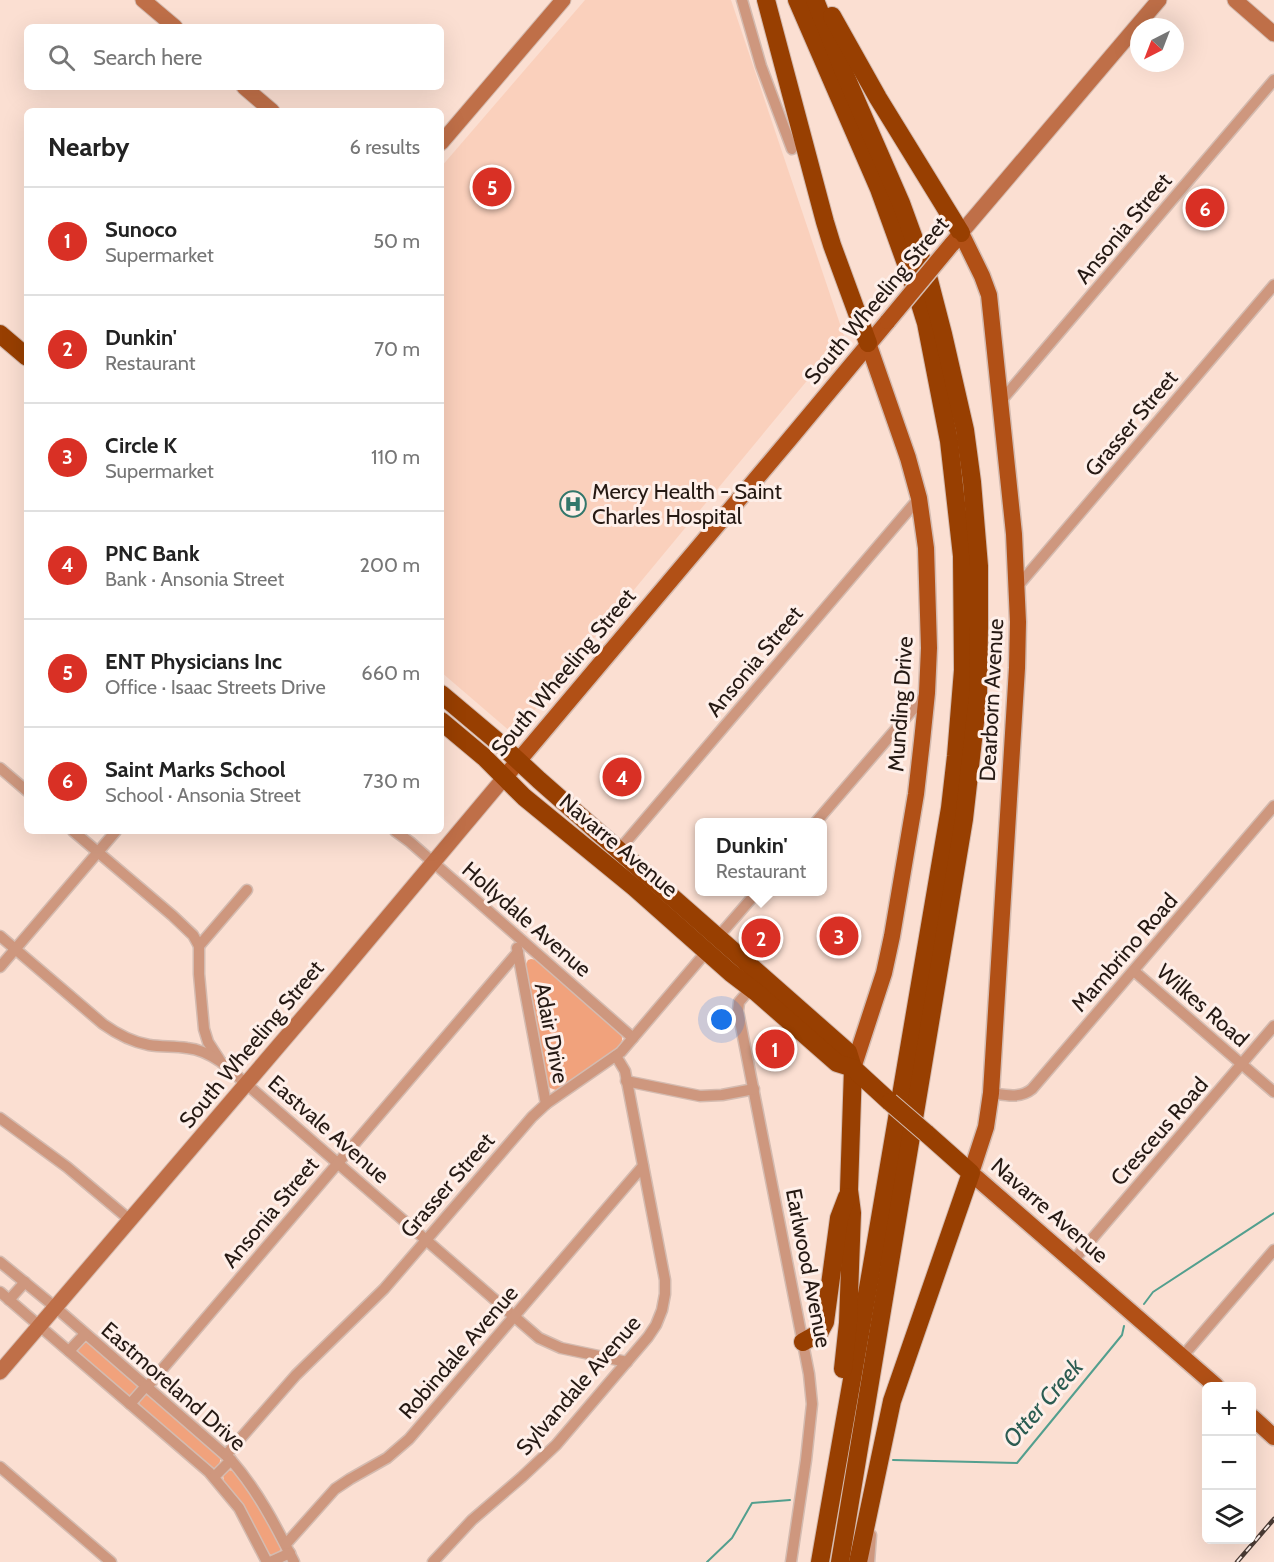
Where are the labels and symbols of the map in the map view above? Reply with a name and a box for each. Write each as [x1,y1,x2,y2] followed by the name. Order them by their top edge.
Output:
[1130,18,1184,72] north arrow
[472,164,512,210] pin: 5
[1069,167,1178,289] street label: Ansonia Street
[1186,186,1224,230] pin: 6
[798,211,955,390] street label: South Wheeling Street
[1079,364,1184,482] street label: Grasser Street
[592,478,782,530] place label: Mercy Health - Saint Charles Hospital
[558,489,588,519] hospital icon: Mercy Health - Saint Charles Hospital
[485,583,642,762] street label: South Wheeling Street
[700,600,809,722] street label: Ansonia Street
[974,618,1009,782] street label: Dearborn Avenue
[882,635,919,773] street label: Munding Drive
[602,754,642,800] pin: 4
[554,788,683,903] street label: Navarre Avenue
[457,856,597,983] street label: Hollydale Avenue
[1065,887,1183,1017] street label: Mambrino Road
[820,914,858,958] pin: 3
[742,916,780,960] pin: 2
[173,955,330,1134] street label: South Wheeling Street
[1151,958,1254,1053] street label: Wilkes Road
[529,980,574,1086] street label: Adair Drive
[707,1005,736,1034] your location
[756,1026,794,1072] pin: 1
[263,1069,395,1189] street label: Eastvale Avenue
[1105,1072,1214,1191] street label: Cresceus Road
[395,1127,501,1243] street label: Grasser Street
[216,1151,325,1273] street label: Ansonia Street
[986,1152,1114,1269] street label: Navarre Avenue
[780,1186,837,1350] street label: Earlwood Avenue
[393,1280,524,1425] street label: Robindale Avenue
[510,1310,646,1461] street label: Sylvandale Avenue
[96,1316,252,1457] street label: Eastmoreland Drive
[996,1352,1089,1453] water label: Otter Creek

